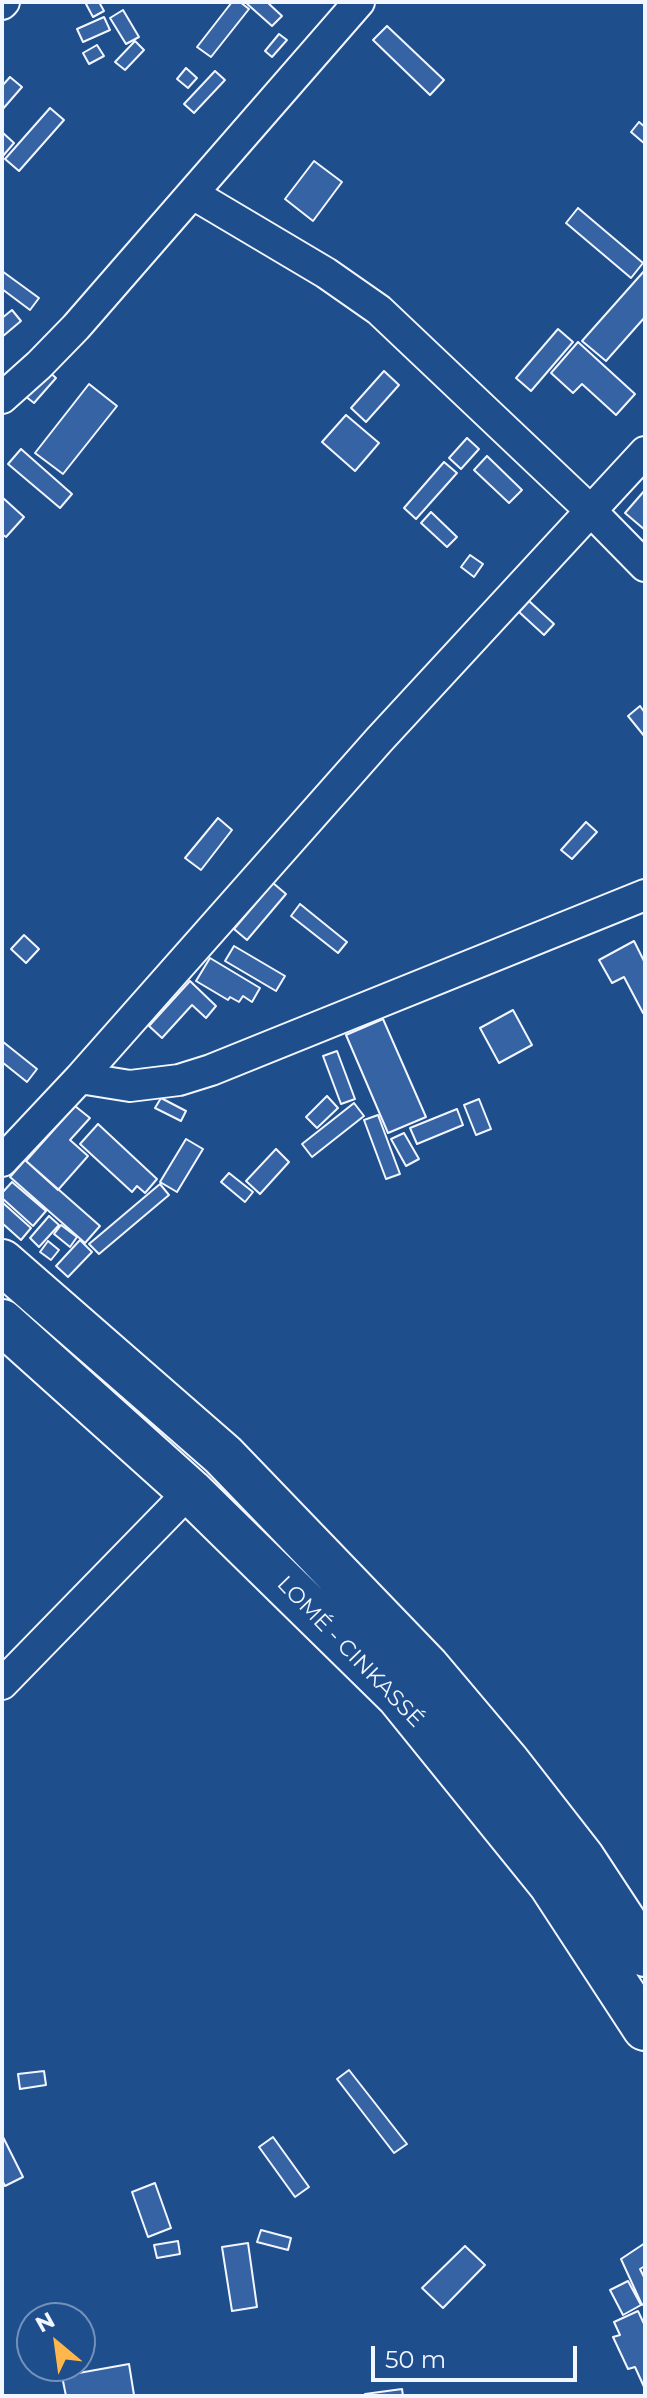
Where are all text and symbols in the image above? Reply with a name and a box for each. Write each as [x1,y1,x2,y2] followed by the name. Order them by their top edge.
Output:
[271,1571,429,1733] street label: LOMÉ - CINKASSÉ
[16,2302,96,2382] north arrow
[31,2306,59,2338] text: N
[375,2330,581,2380] scale bar
[385,2345,446,2374] text: 50 m

